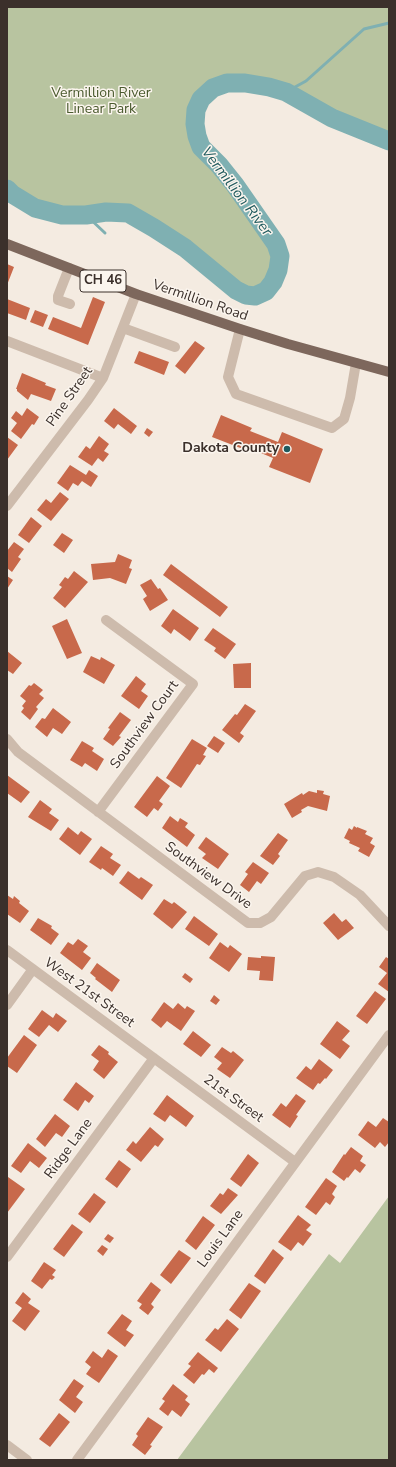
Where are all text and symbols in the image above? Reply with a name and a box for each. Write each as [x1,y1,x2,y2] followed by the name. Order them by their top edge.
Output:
[51,86,151,118] park label: Vermillion River Linear Park
[197,144,275,240] water label: Vermillion River
[80,270,126,292] road number: CH 46
[150,277,250,325] street label: Vermillion Road
[43,364,97,430] street label: Pine Street
[182,441,279,457] place label: Dakota County
[282,444,292,454] marker: Dakota County
[107,678,183,772] street label: Southview Court
[161,839,255,913] street label: Southview Drive
[41,955,137,1031] street label: West 21st Street
[200,1072,266,1126] street label: 21st Street
[42,1116,96,1182] street label: Ridge Lane
[194,1207,248,1271] street label: Louis Lane

